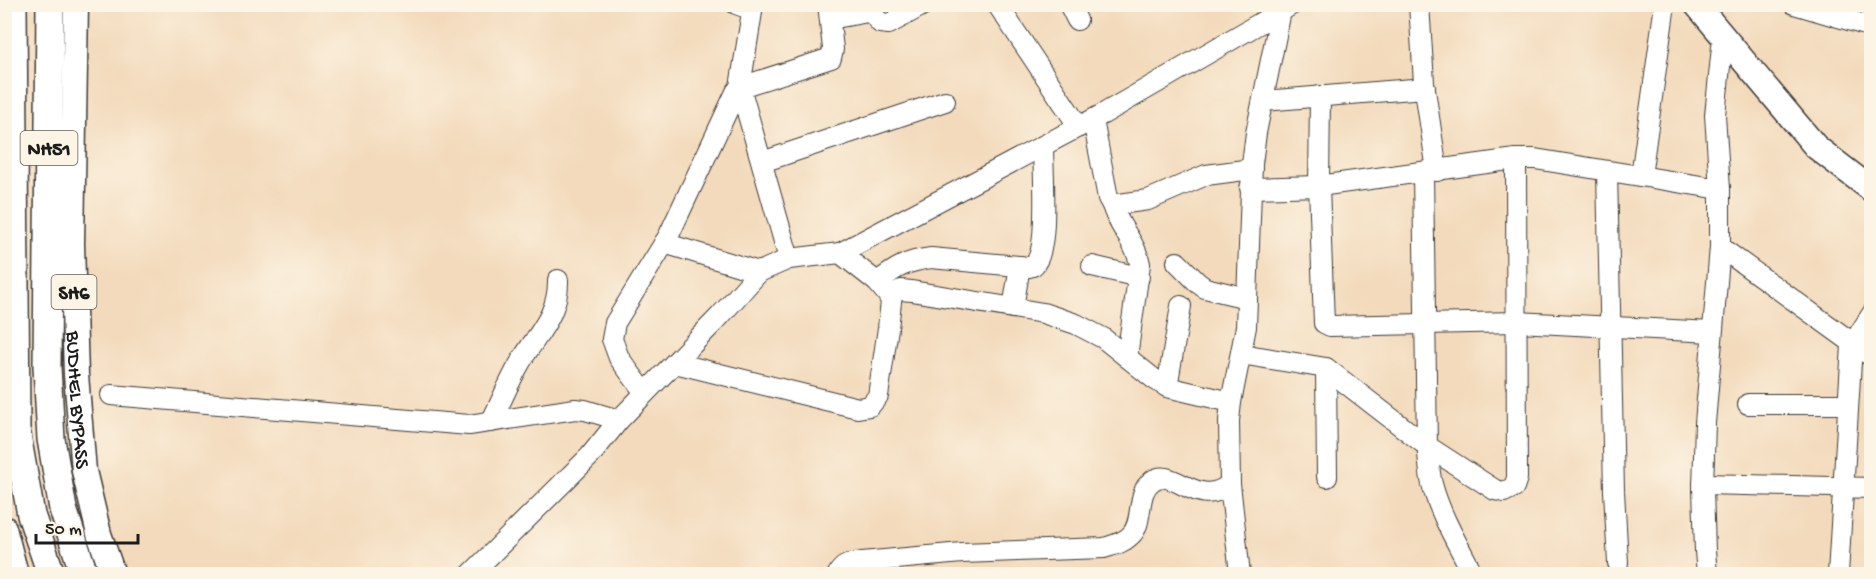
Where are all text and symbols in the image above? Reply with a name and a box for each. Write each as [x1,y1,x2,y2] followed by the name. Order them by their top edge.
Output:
[20,131,78,165] road number: NH51
[52,275,97,309] road number: SH6
[59,329,93,470] street label: BUDHEL BYPASS
[36,507,138,545] scale bar
[45,520,82,541] text: 50 m

